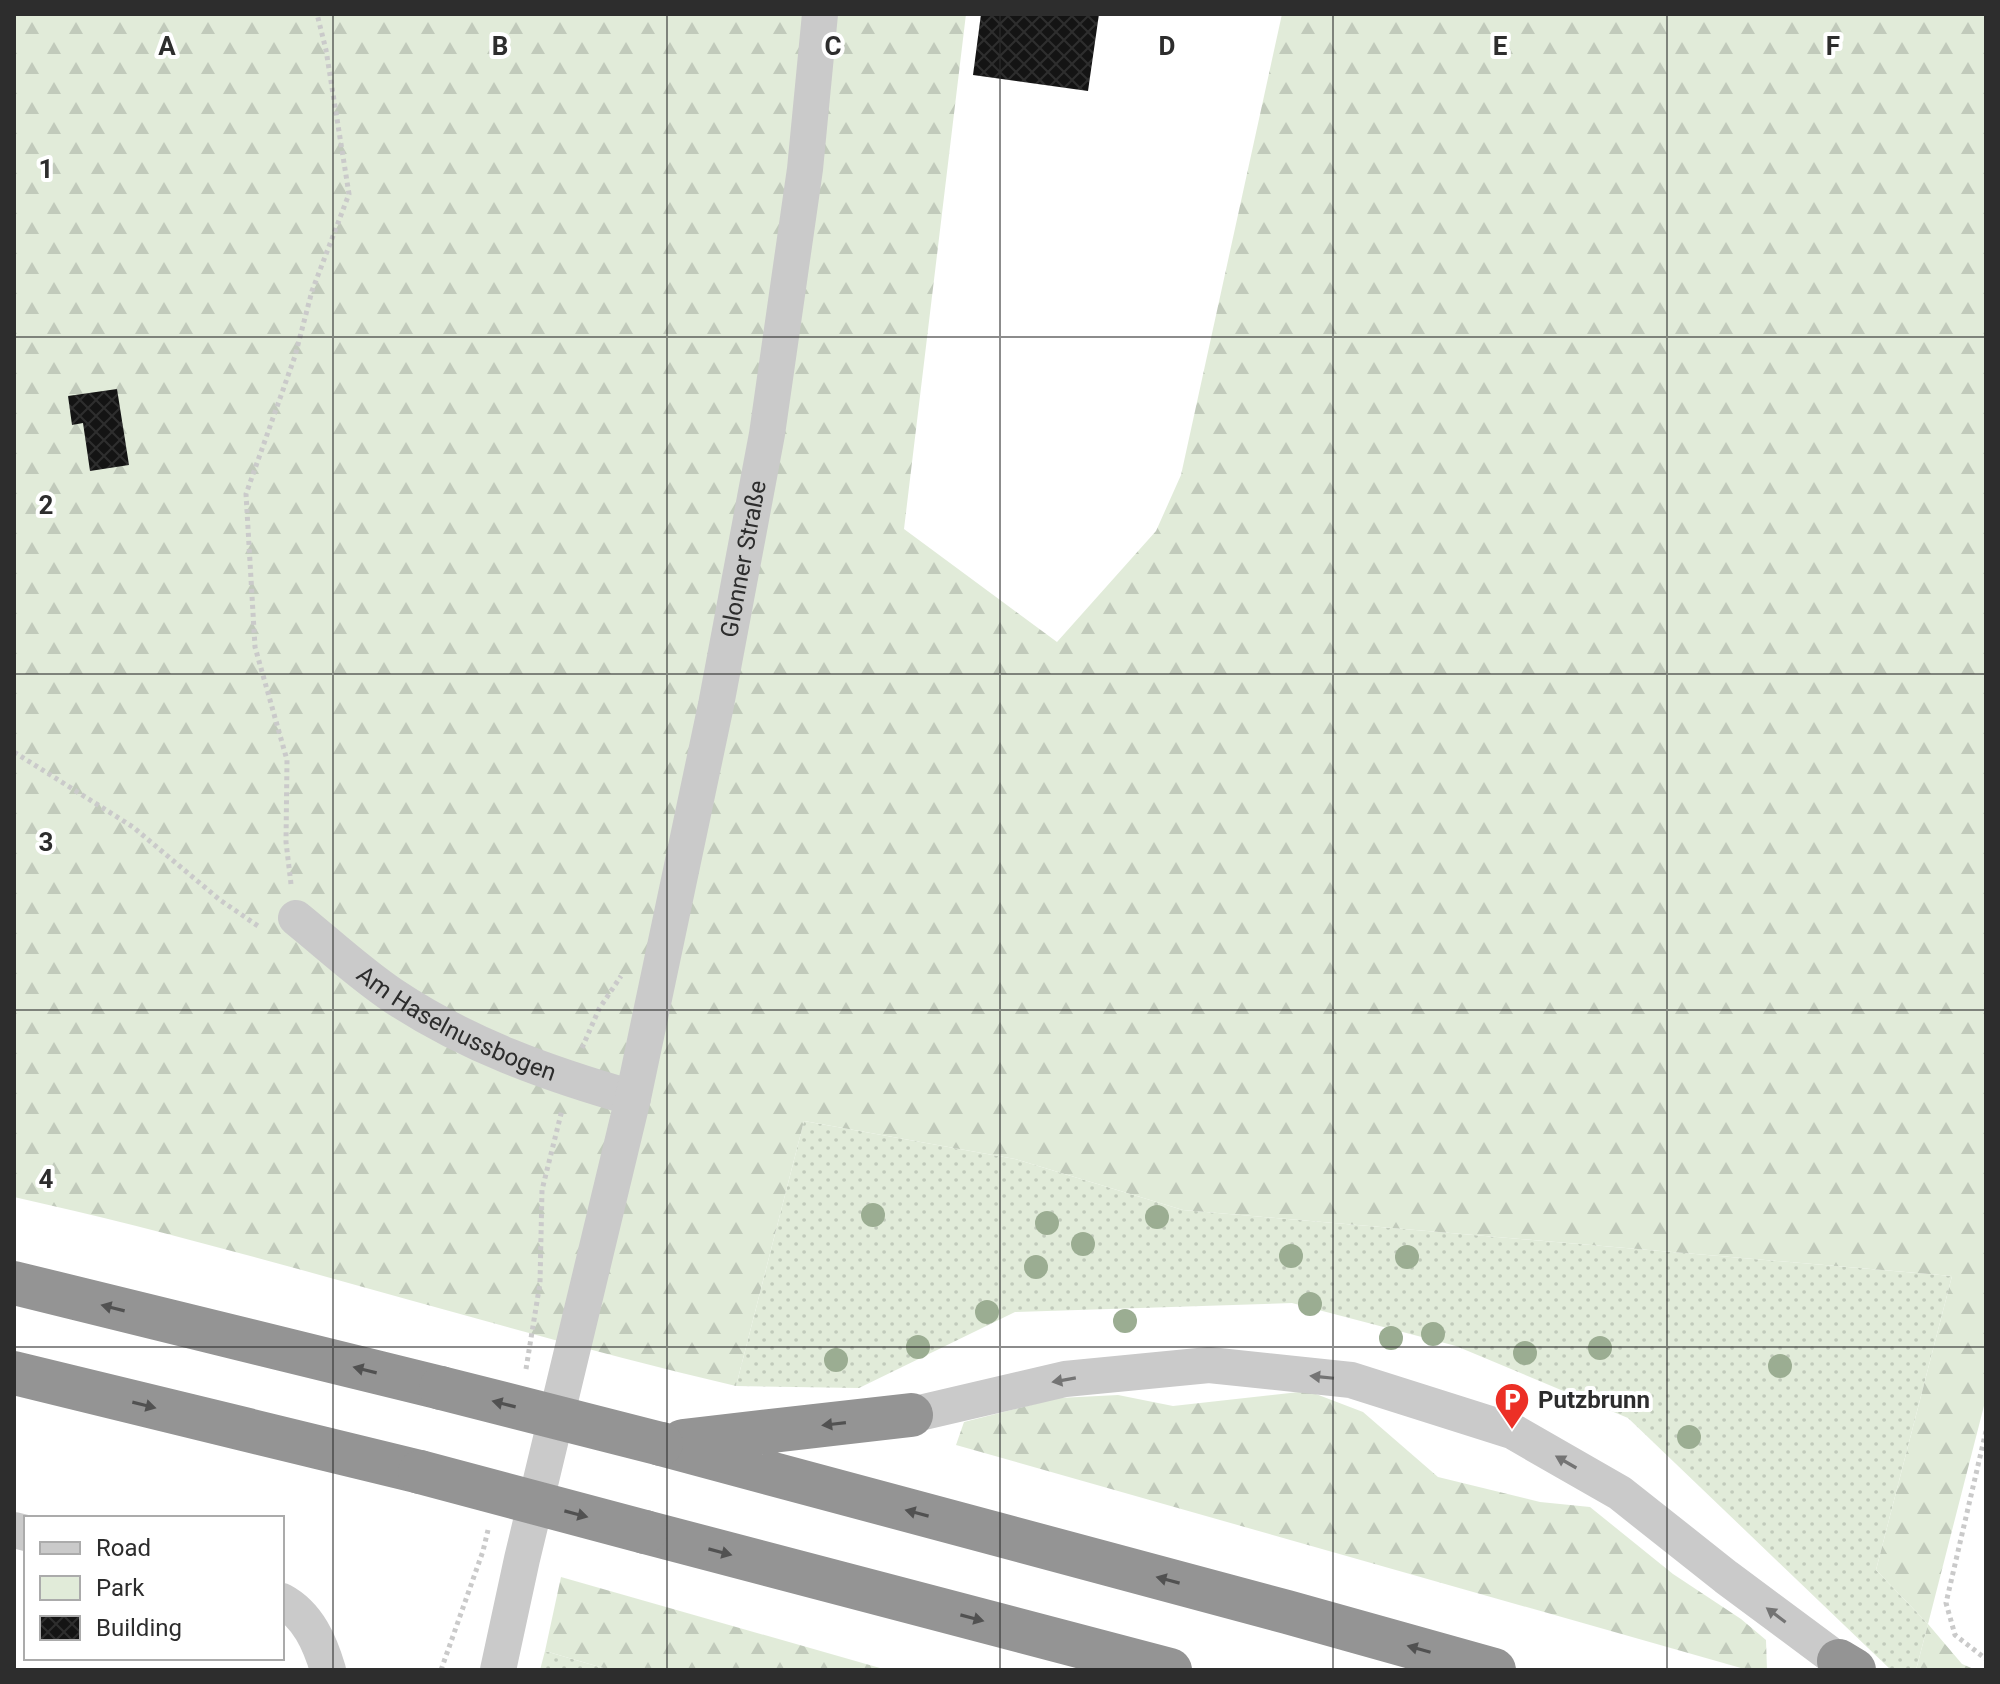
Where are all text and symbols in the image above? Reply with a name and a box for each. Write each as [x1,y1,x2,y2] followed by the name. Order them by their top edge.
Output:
[158,31,176,61] text: A
[492,31,508,61] text: B
[824,31,842,61] text: C
[1159,31,1175,61] text: D
[1493,31,1508,61] text: E
[1826,31,1840,61] text: F
[39,154,53,184] text: 1
[715,478,772,640] street label: Glonner Straße
[39,490,53,520] text: 2
[39,827,53,857] text: 3
[351,960,560,1087] street label: Am Haselnussbogen
[39,1164,54,1194] text: 4
[100,1301,125,1313] one-way arrow
[353,1363,378,1375] one-way arrow
[1310,1370,1335,1383] one-way arrow
[1051,1375,1076,1387] one-way arrow
[1493,1381,1531,1431] parking icon: Putzbrunn
[1538,1386,1650,1414] place label: Putzbrunn
[491,1398,516,1410] one-way arrow
[132,1399,157,1411] one-way arrow
[821,1417,846,1430] one-way arrow
[1555,1455,1577,1469] one-way arrow
[905,1506,930,1518] one-way arrow
[565,1508,589,1521] one-way arrow
[24,1516,284,1660] legend
[96,1534,151,1562] text: Road
[709,1546,733,1559] one-way arrow
[1156,1573,1181,1585] one-way arrow
[96,1574,145,1602] text: Park
[1766,1607,1786,1623] one-way arrow
[959,1612,984,1624] one-way arrow
[96,1614,182,1642] text: Building
[1406,1642,1430,1655] one-way arrow

